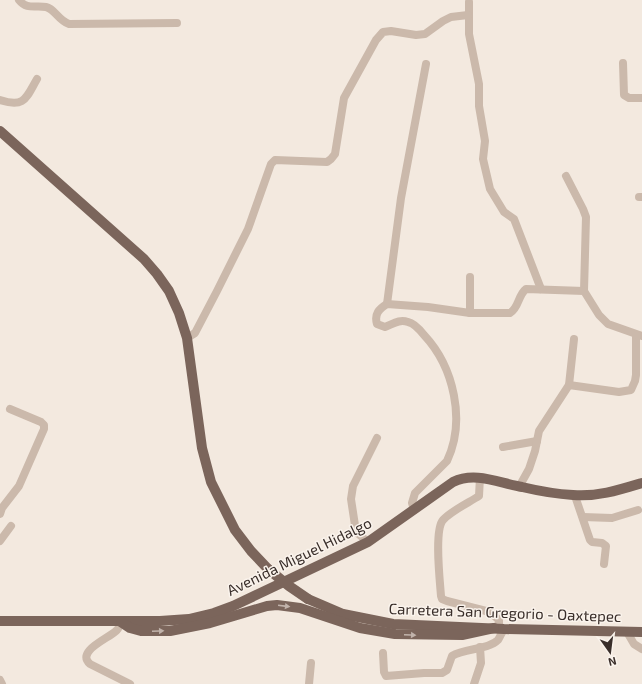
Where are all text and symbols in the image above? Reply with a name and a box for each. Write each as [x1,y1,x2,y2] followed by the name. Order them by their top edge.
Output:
[224,513,374,599] street label: Avenida Miguel Hidalgo
[388,599,622,625] street label: Carretera San Gregorio - Oaxtepec
[278,602,290,609] one-way arrow
[152,628,165,634] one-way arrow
[404,632,417,638] one-way arrow
[590,632,630,672] north arrow
[607,655,618,669] text: N

